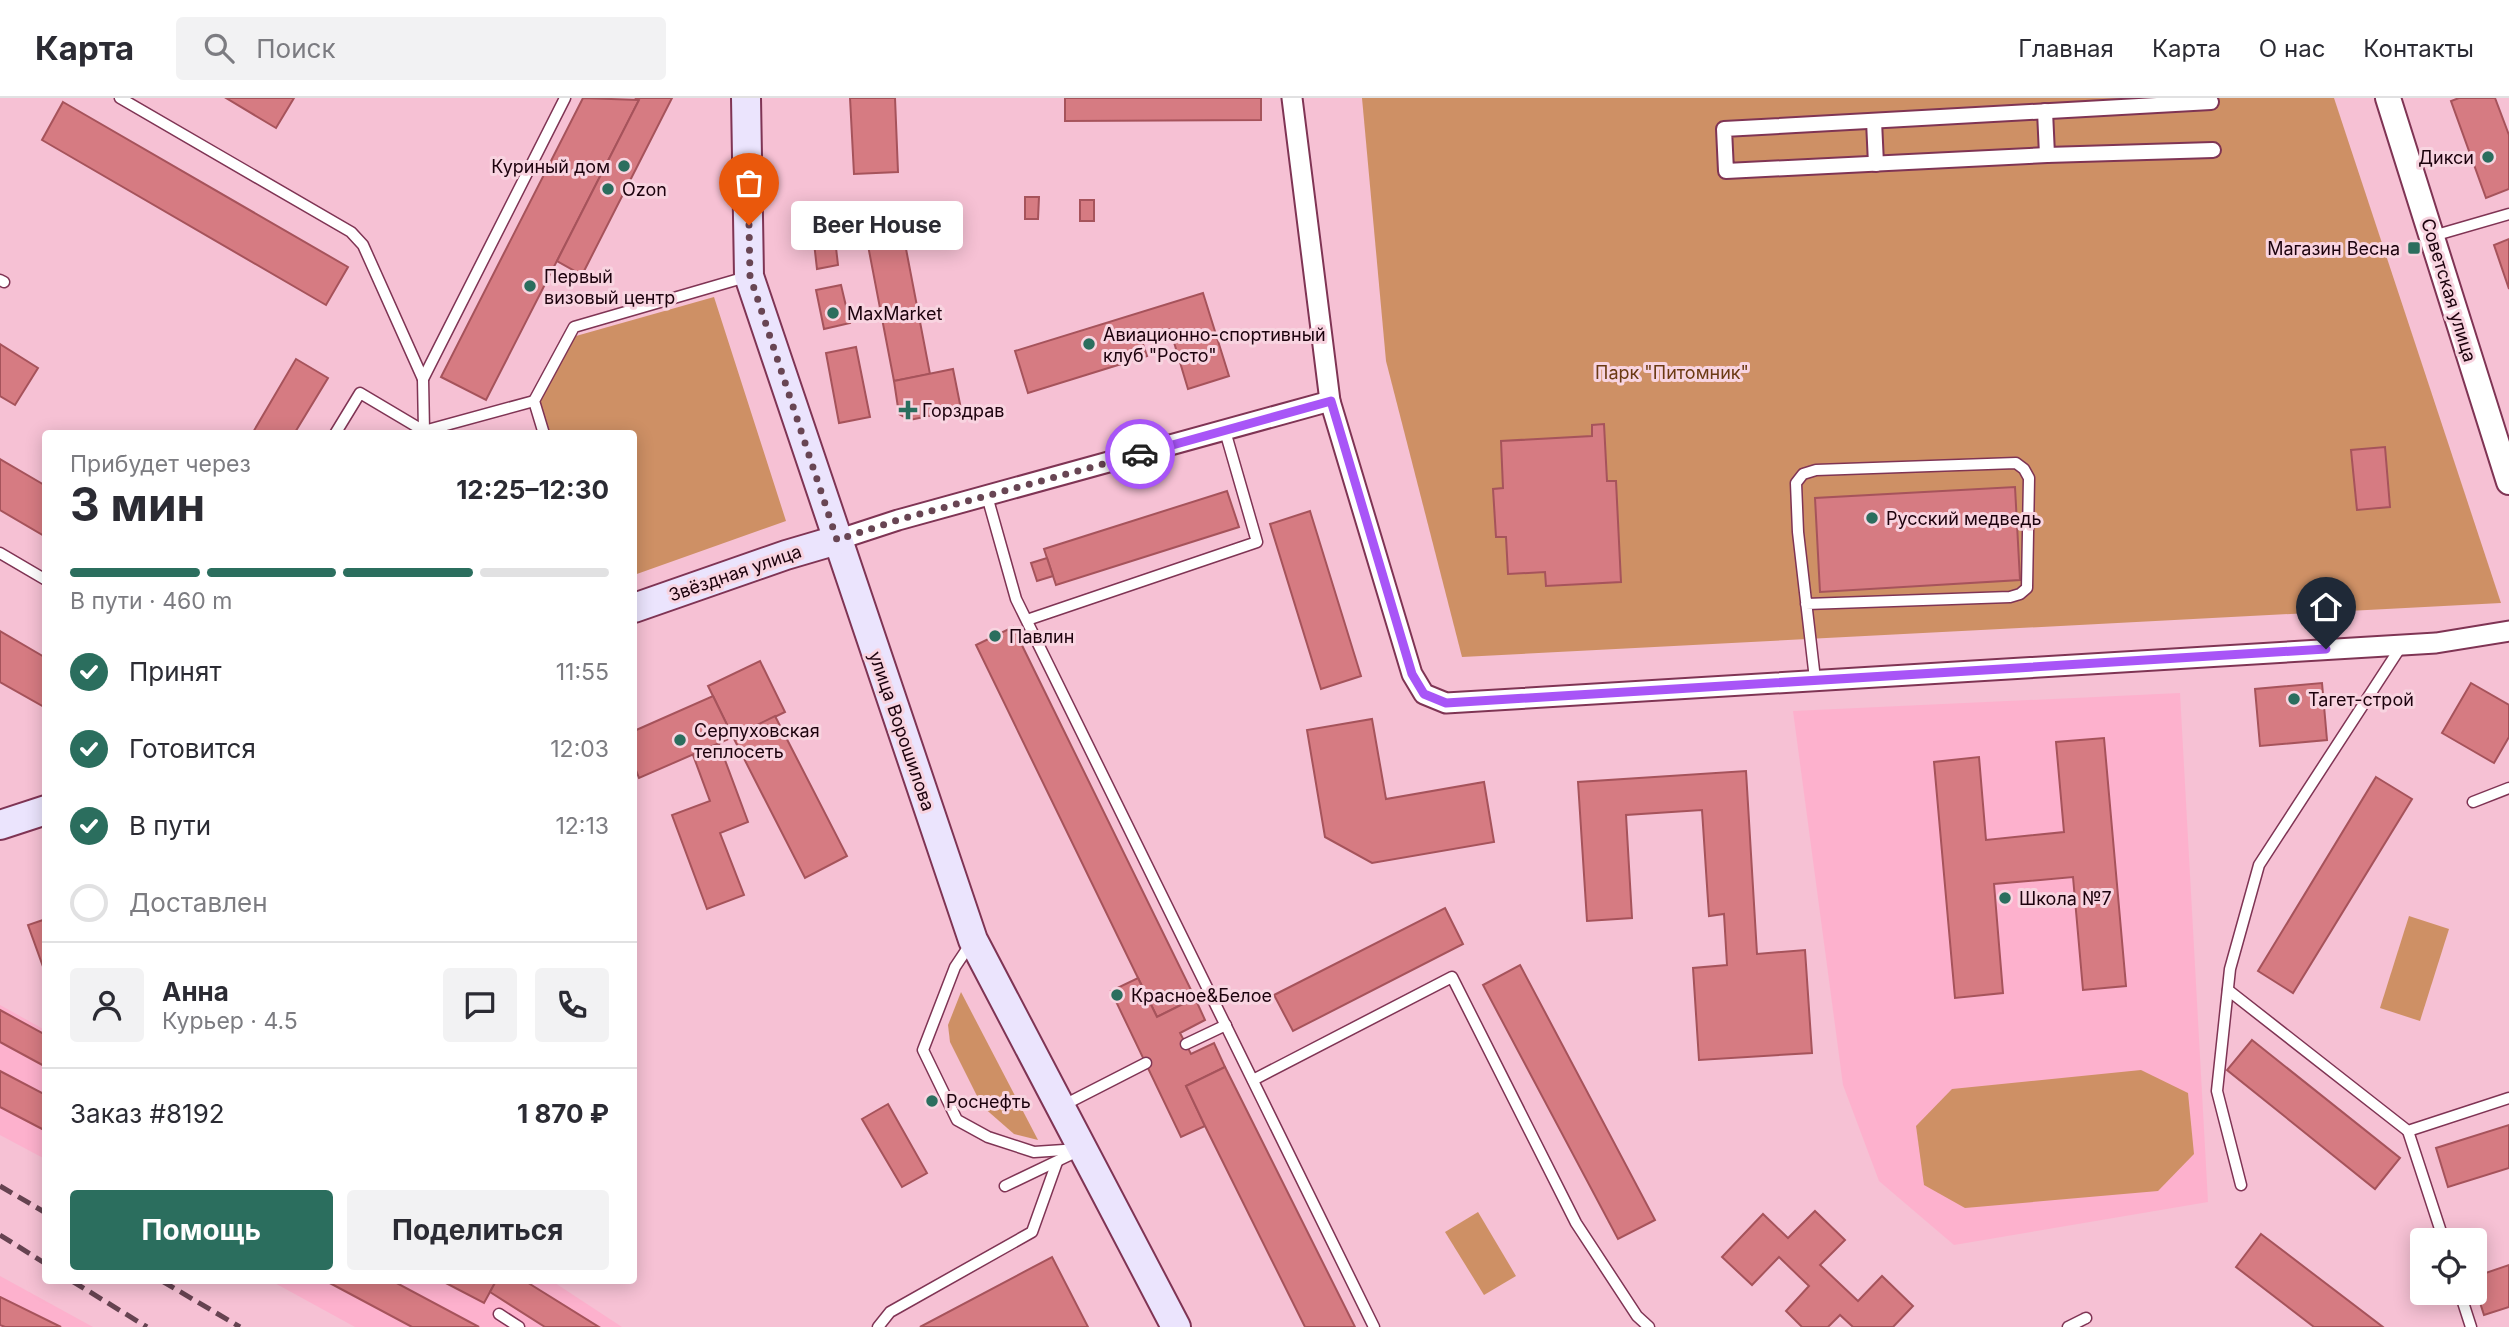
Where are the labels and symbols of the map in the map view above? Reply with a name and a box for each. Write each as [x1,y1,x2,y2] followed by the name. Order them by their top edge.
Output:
[2418,147,2474,168] place label: Дикси
[2480,149,2496,165] marker: Дикси
[719,153,779,225] pin
[491,156,610,177] place label: Куриный дом
[616,158,632,174] marker: Куриный дом
[622,179,667,200] place label: Ozon
[600,181,616,197] marker: Ozon
[791,200,962,250] callout: Beer House
[2417,216,2481,364] street label: Советская улица
[2267,238,2400,259] place label: Магазин Весна
[2406,240,2422,256] marker: Магазин Весна
[544,266,675,308] place label: Первый визовый центр
[522,278,538,294] marker: Первый визовый центр
[847,303,943,324] place label: MaxMarket
[825,305,841,321] marker: MaxMarket
[1103,324,1326,366] place label: Авиационно-спортивный клуб "Росто"
[1081,336,1097,352] marker: Авиационно-спортивный клуб "Росто"
[1595,362,1749,383] park label: Парк "Питомник"
[922,400,1005,421] place label: Горздрав
[900,402,916,418] marker: Горздрав
[1105,419,1175,489] courier
[1886,508,2042,529] place label: Русский медведь
[1864,510,1880,526] marker: Русский медведь
[666,540,804,606] street label: Звёздная улица
[2296,577,2356,649] pin
[1009,626,1074,647] place label: Павлин
[987,628,1003,644] marker: Павлин
[865,648,939,814] street label: улица Ворошилова
[2308,689,2414,710] place label: Тагет-строй
[2286,691,2302,707] marker: Тагет-строй
[694,720,820,762] place label: Серпуховская теплосеть
[672,732,688,748] marker: Серпуховская теплосеть
[2019,888,2112,909] place label: Школа №7
[1997,890,2013,906] marker: Школа №7
[1131,985,1272,1006] place label: Красное&Белое
[1109,987,1125,1003] marker: Красное&Белое
[946,1091,1031,1112] place label: Роснефть
[924,1093,940,1109] marker: Роснефть

